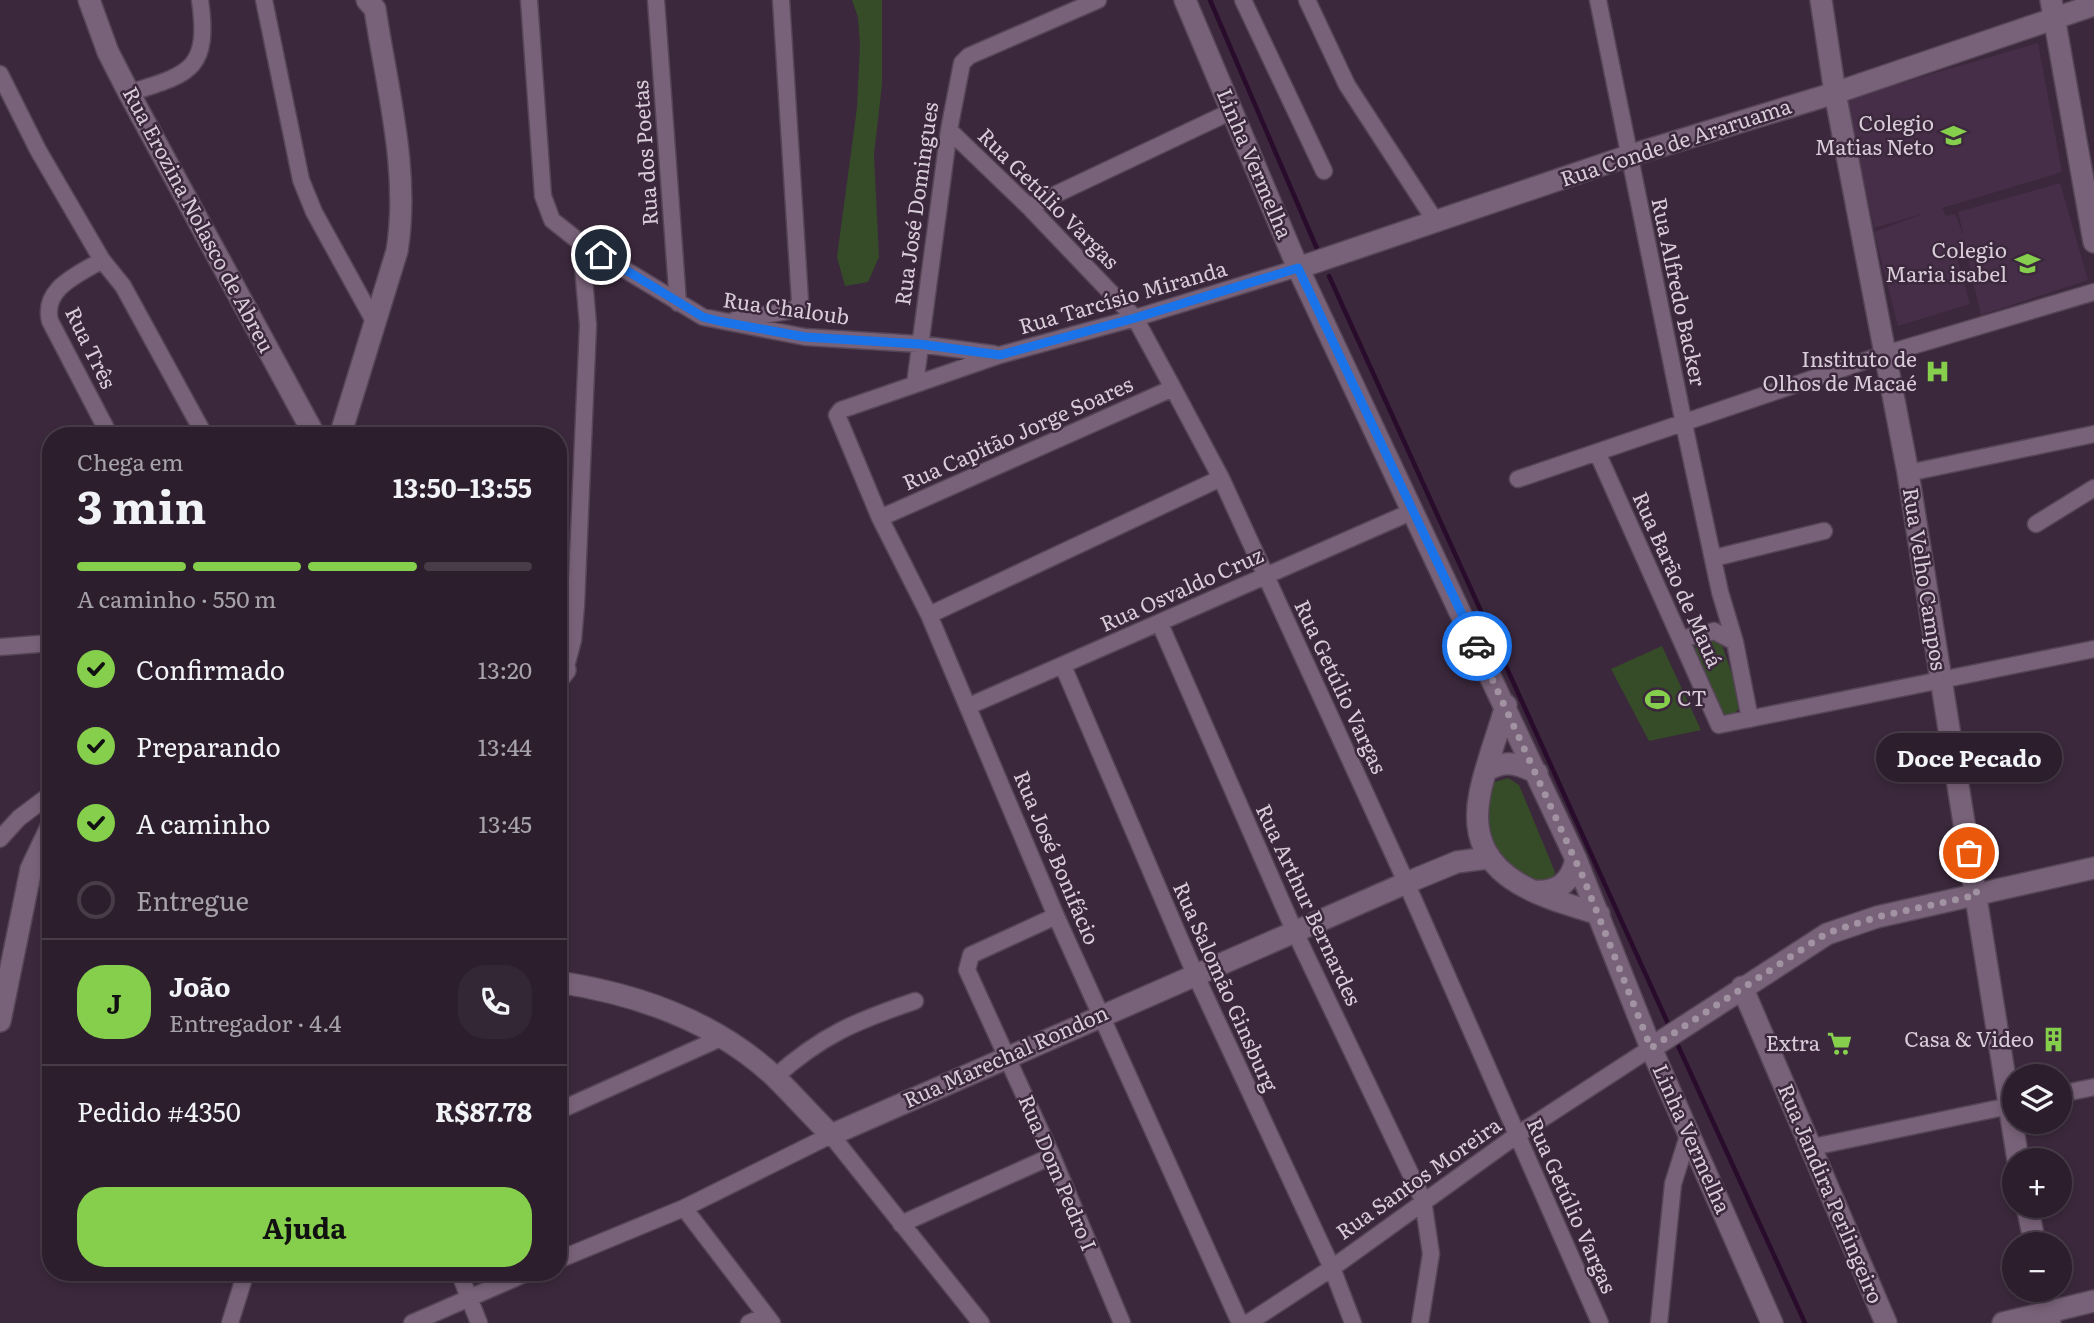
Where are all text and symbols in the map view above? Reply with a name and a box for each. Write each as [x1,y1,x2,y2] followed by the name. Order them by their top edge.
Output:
[623,79,664,227] street label: Rua dos Poetas
[117,80,284,357] street label: Rua Erozina Nolasco de Abreu
[1211,83,1302,244] street label: Linha Vermelha
[1556,88,1795,193] street label: Rua Conde de Araruama
[885,100,944,307] street label: Rua José Domingues
[1815,106,1934,161] place label: Colegio Matias Neto
[972,120,1127,275] street label: Rua Getúlio Vargas
[1940,122,1968,150] school or university icon: Colegio Matias Neto
[1645,194,1716,389] street label: Rua Alfredo Backer
[571,225,631,285] pin
[1885,233,2007,288] place label: Colegio Maria isabel
[582,236,620,274] icon: home
[2013,249,2041,277] school or university icon: Colegio Maria isabel
[1015,251,1231,340] street label: Rua Tarcísio Miranda
[721,282,852,331] street label: Rua Chaloub
[59,301,125,393] street label: Rua Três
[1763,342,1917,397] place label: Instituto de Olhos de Macaé
[1923,358,1951,386] hospital icon: Instituto de Olhos de Macaé
[897,367,1137,497] street label: Rua Capitão Jorge Soares
[77,444,184,478] text: Chega em
[393,467,532,506] text: 13:50–13:55
[77,470,207,538] text: 3 min
[1897,485,1956,672] street label: Rua Velho Campos
[1627,486,1732,672] street label: Rua Barão de Mauá
[1094,538,1268,638] street label: Rua Osvaldo Cruz
[77,581,276,615] text: A caminho · 550 m
[1288,594,1396,778] street label: Rua Getúlio Vargas
[1442,611,1512,681] courier
[1458,627,1496,665] icon: car
[136,649,285,688] text: Confirmado
[77,650,115,688] icon: check
[478,652,532,686] text: 13:20
[1677,681,1707,712] place label: CT
[1643,685,1671,713] sports icon: CT
[136,726,281,765] text: Preparando
[77,727,115,765] icon: check
[478,729,532,763] text: 13:44
[1876,734,2062,783] callout: Doce Pecado
[1896,740,2042,774] text: Doce Pecado
[1008,765,1109,949] street label: Rua José Bonifácio
[1250,798,1371,1010] street label: Rua Arthur Bernardes
[136,803,270,842] text: A caminho
[77,804,115,842] icon: check
[479,806,532,840] text: 13:45
[1939,823,1999,883] pin
[1950,834,1988,872] icon: bag
[1167,876,1288,1096] street label: Rua Salomão Ginsburg
[136,880,249,919] text: Entregue
[458,965,532,1039] button: phone
[169,966,231,1005] text: João
[107,983,121,1022] text: J
[898,995,1112,1114] street label: Rua Marechal Rondon
[169,1005,341,1039] text: Entregador · 4.4
[1904,1022,2034,1053] place label: Casa & Video
[1766,1026,1821,1057] place label: Extra
[2040,1026,2068,1054] building icon: Casa & Video
[1826,1030,1854,1058] supermarket icon: Extra
[1646,1058,1740,1218] street label: Linha Vermelha
[2002,1064,2072,1302] map controls
[2002,1064,2072,1134] button: layers
[1772,1078,1893,1308] street label: Rua Jandira Perlingeiro
[1012,1089,1106,1255] street label: Rua Dom Pedro I
[77,1091,241,1130] text: Pedido #4350
[435,1091,532,1130] text: R$87.78
[1329,1108,1507,1246] street label: Rua Santos Moreira
[1521,1112,1626,1298] street label: Rua Getúlio Vargas
[2002,1148,2072,1218] button: +
[77,1187,532,1267] button: Ajuda
[2002,1232,2072,1302] button: −

